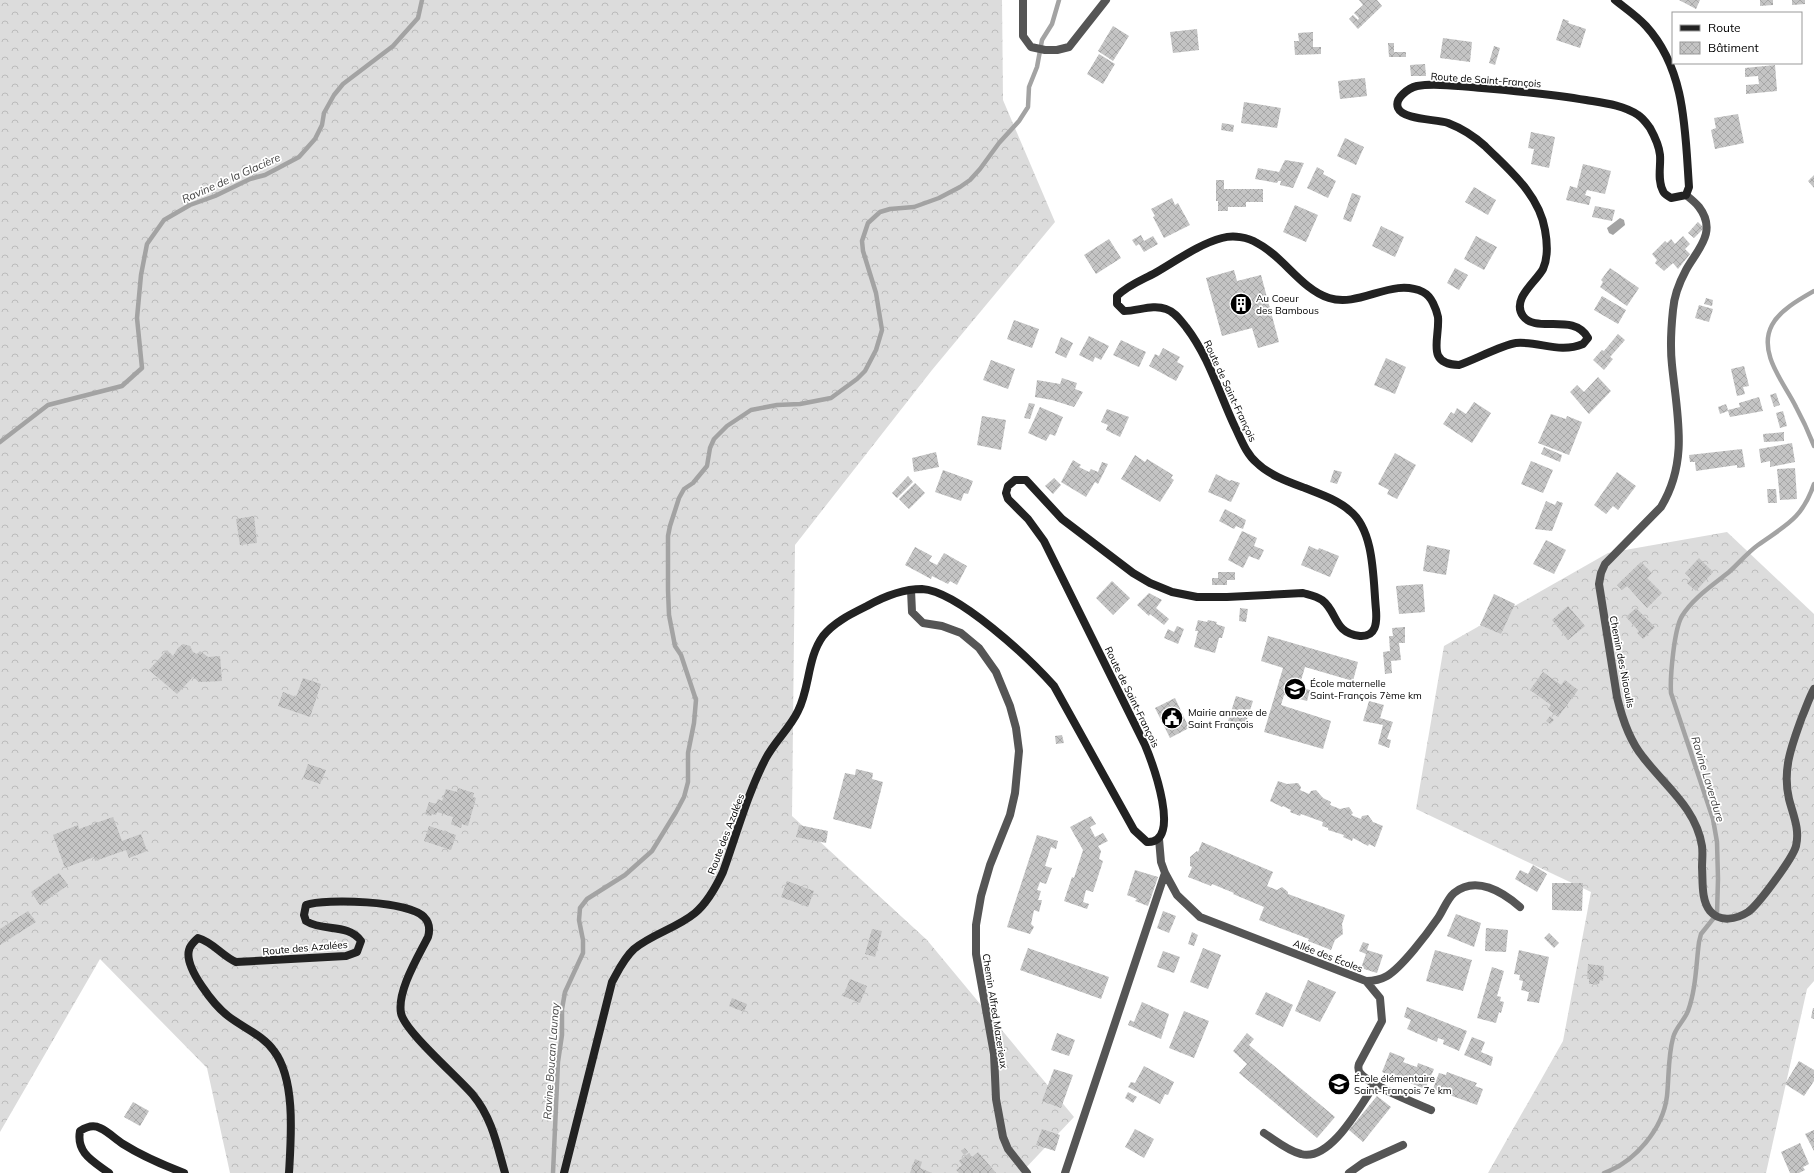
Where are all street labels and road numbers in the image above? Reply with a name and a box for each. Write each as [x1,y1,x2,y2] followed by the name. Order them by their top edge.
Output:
[1430,70,1542,90] street label: Route de Saint-François
[1201,338,1259,444] street label: Route de Saint-François
[1607,615,1637,709] street label: Chemin des Niaoulis
[1102,644,1162,750] street label: Route de Saint-François
[705,792,747,876] street label: Route des Azalées
[1291,937,1365,975] street label: Allée des Écoles
[262,938,348,958] street label: Route des Azalées
[979,953,1011,1070] street label: Chemin Alfred Mazerieux

